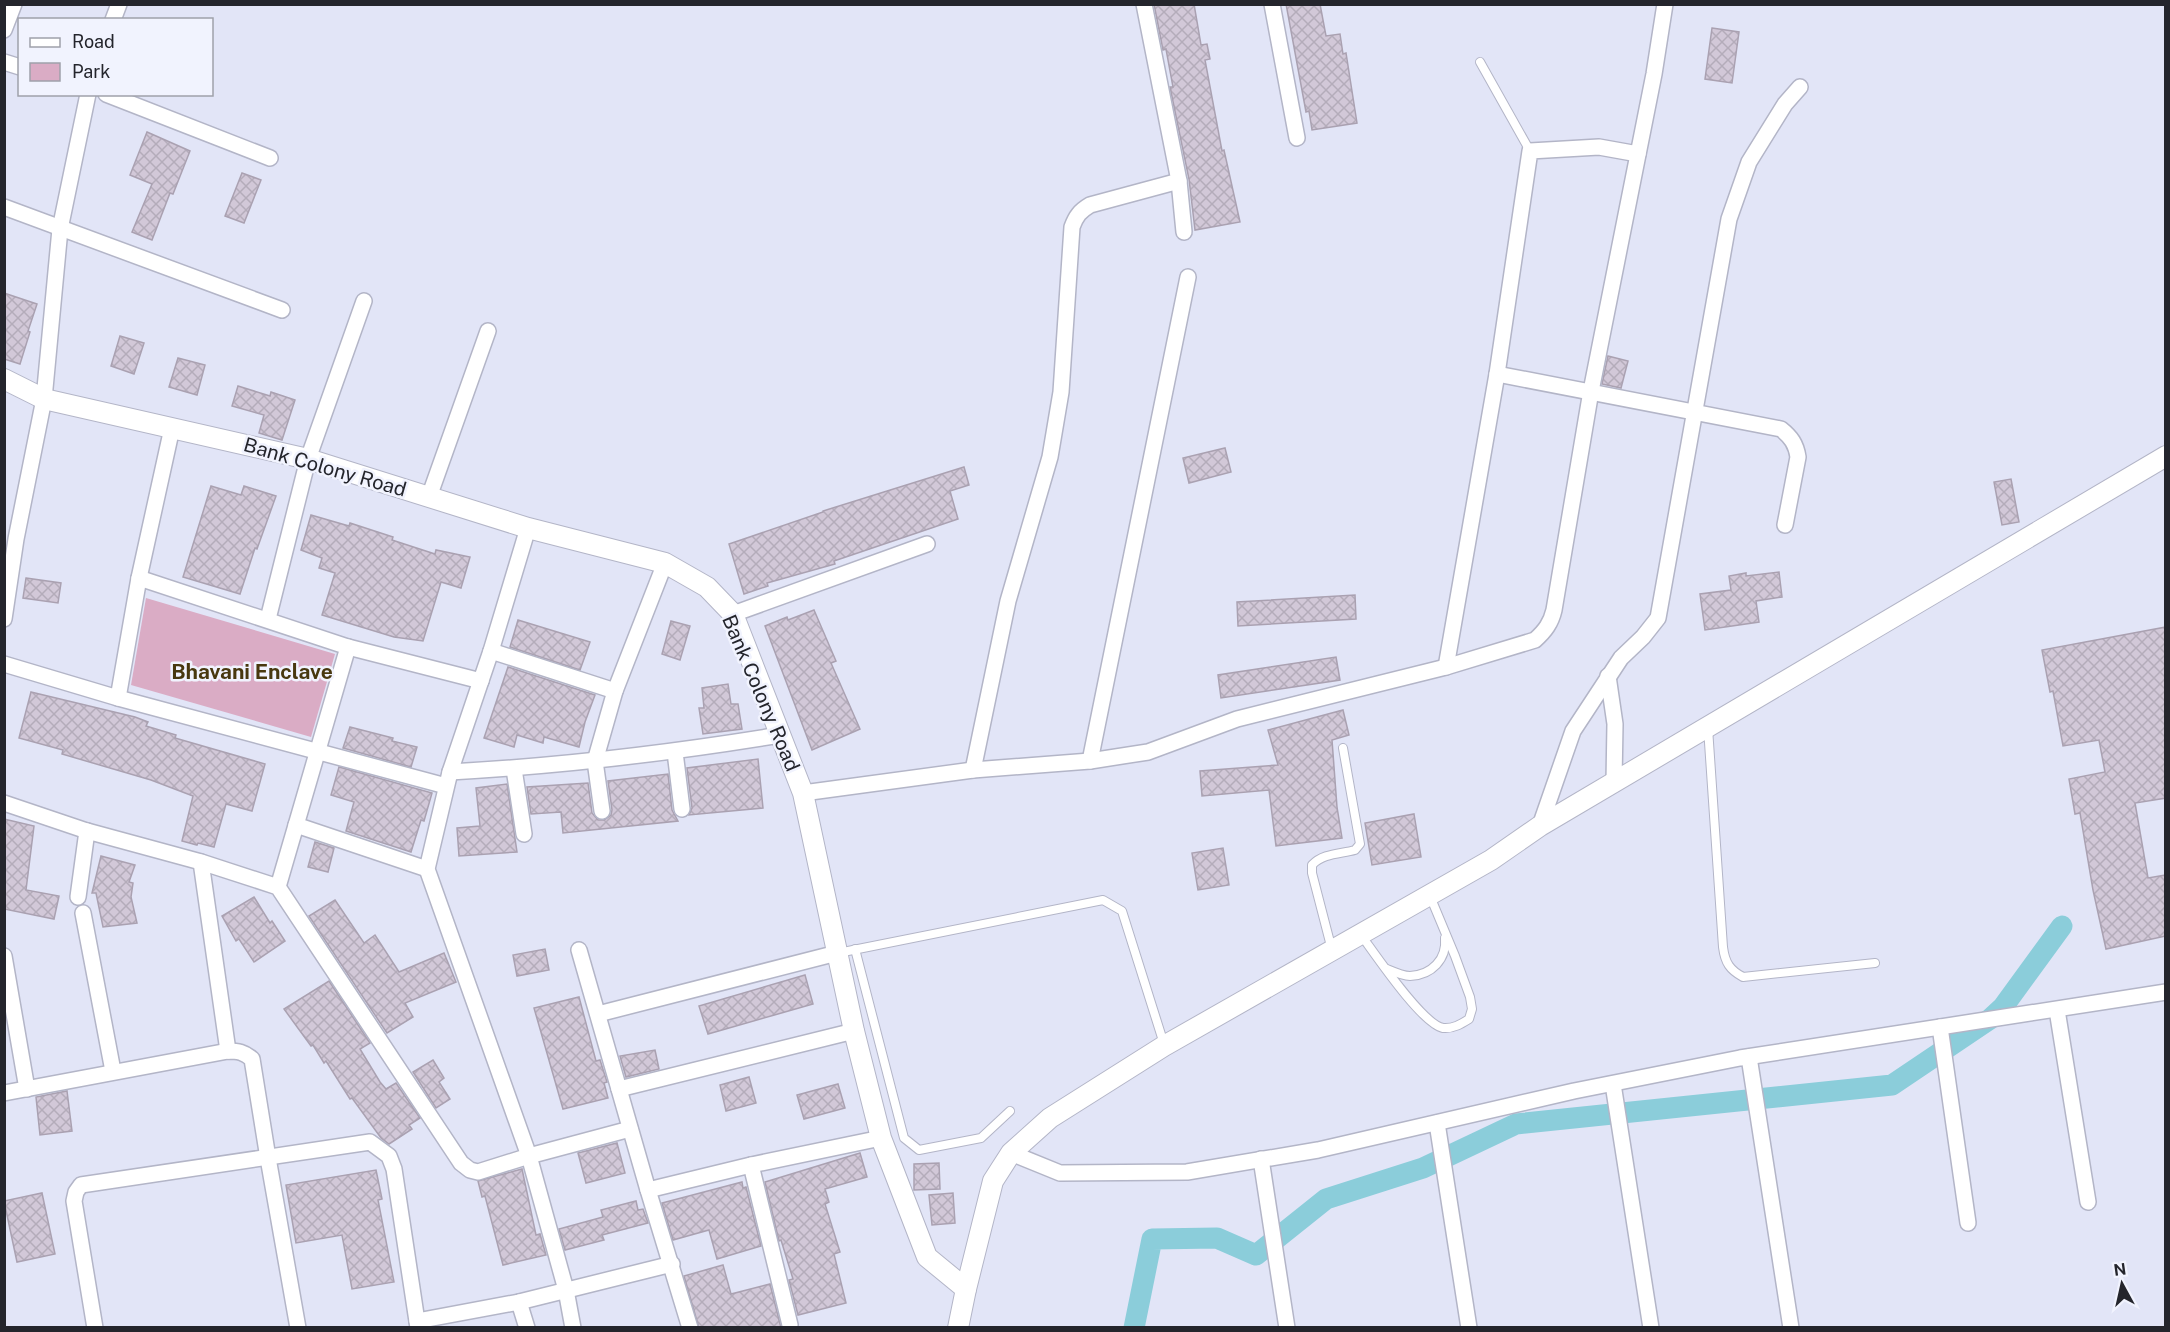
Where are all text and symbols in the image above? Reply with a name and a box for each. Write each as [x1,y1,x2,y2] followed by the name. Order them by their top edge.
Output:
[18,18,213,96] legend
[72,31,115,52] text: Road
[72,61,110,82] text: Park
[241,432,409,502] street label: Bank Colony Road
[717,611,805,775] street label: Bank Colony Road
[171,659,333,684] district label: Bhavani Enclave
[2092,1254,2152,1314] north arrow
[2112,1259,2128,1280] text: N

